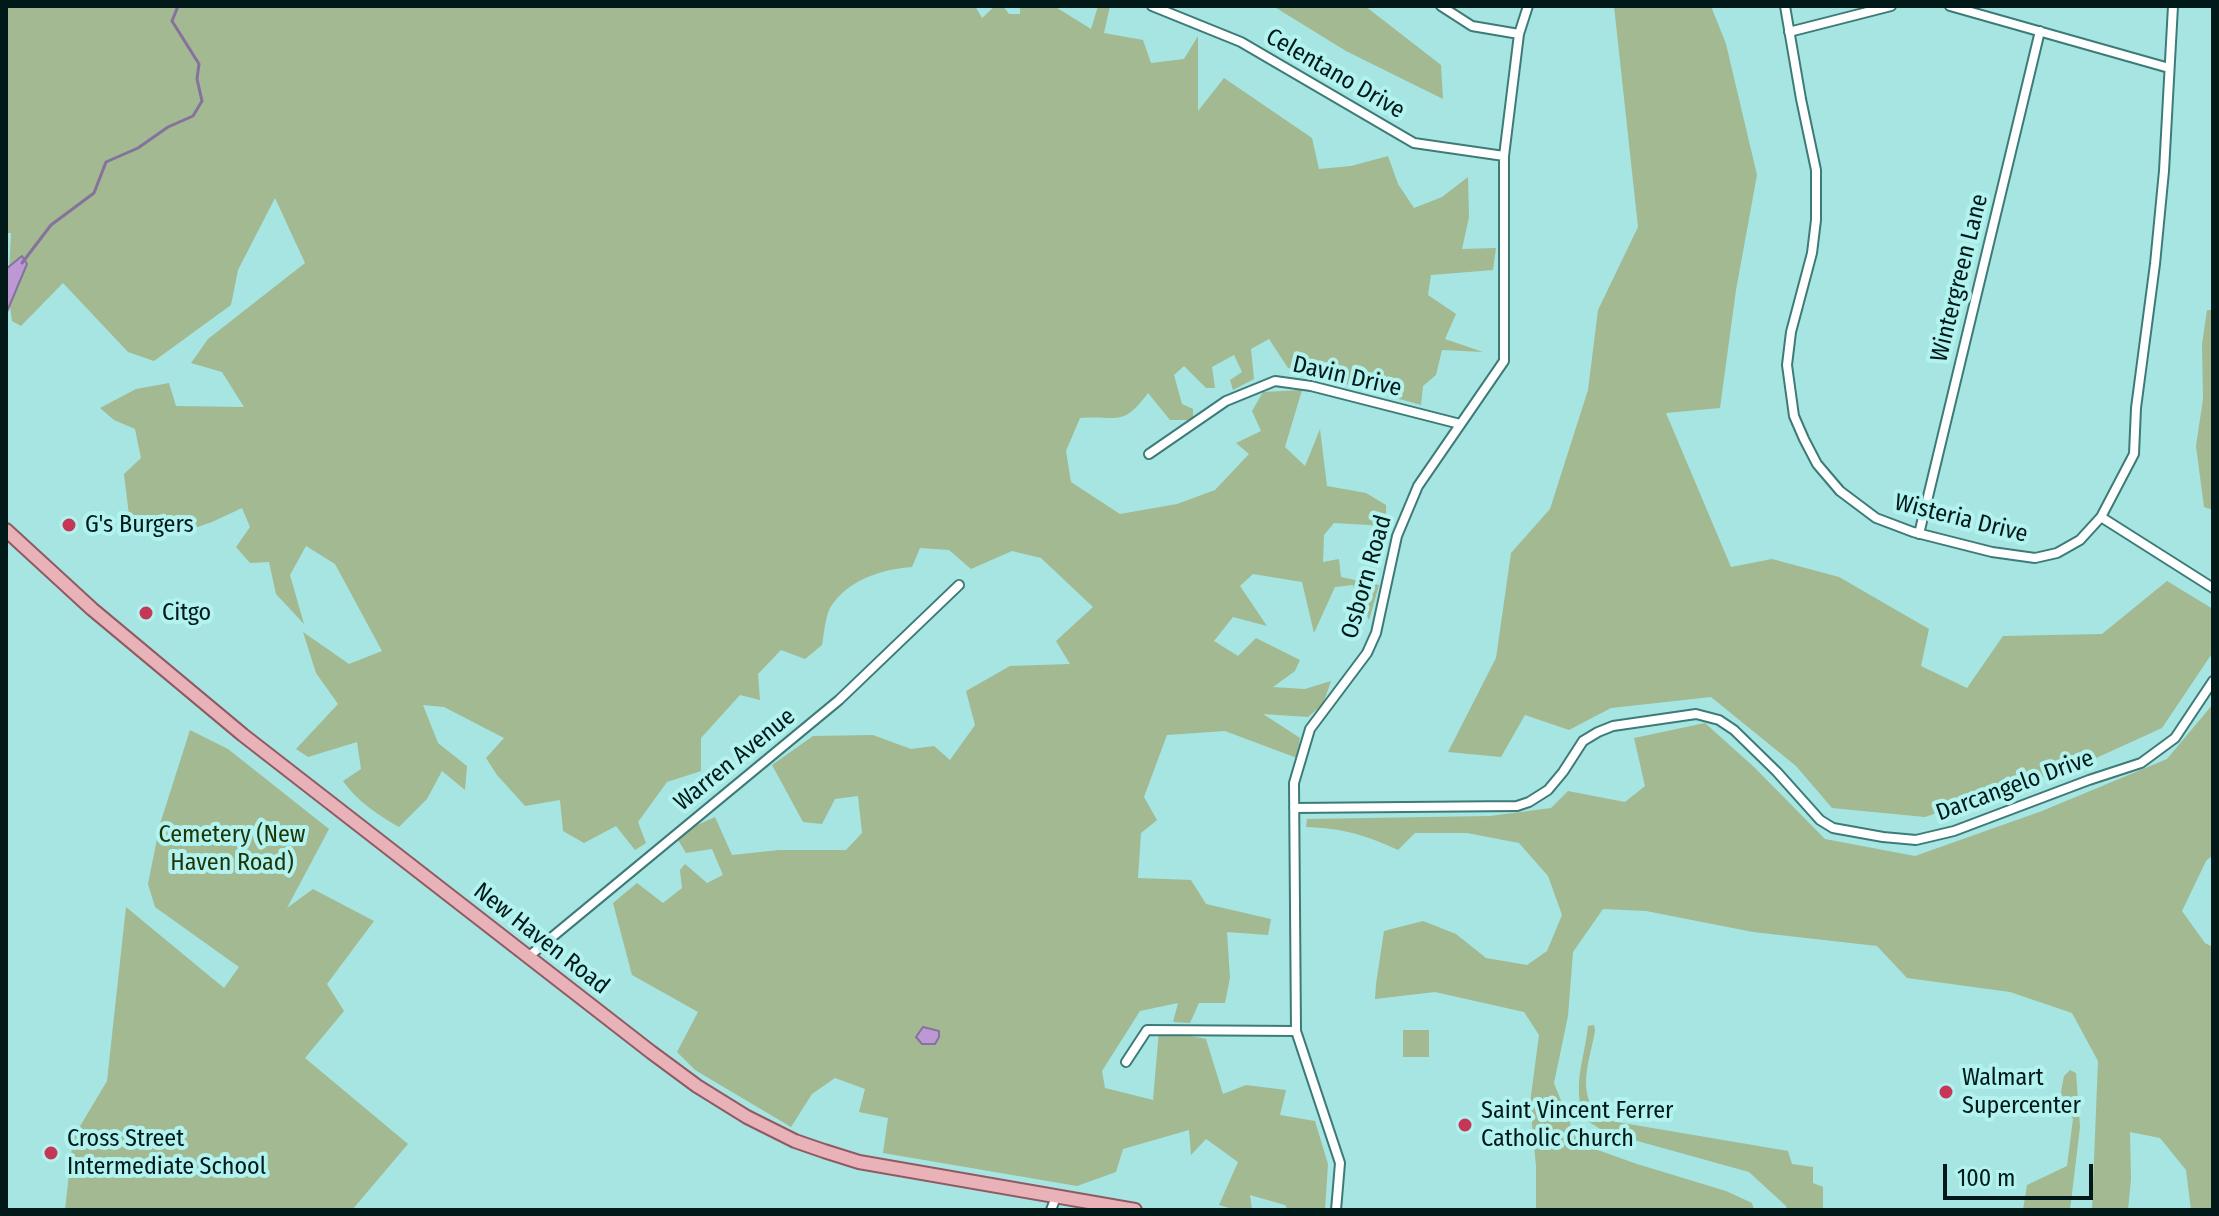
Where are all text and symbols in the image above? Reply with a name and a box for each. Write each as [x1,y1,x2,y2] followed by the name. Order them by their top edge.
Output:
[1260,23,1410,125] street label: Celentano Drive
[1925,191,1995,365] street label: Wintergreen Lane
[1290,350,1404,404] street label: Davin Drive
[1891,489,2031,549] street label: Wisteria Drive
[85,511,194,539] place label: G's Burgers
[1336,512,1398,642] street label: Osborn Road
[60,516,78,534] marker: G's Burgers
[162,599,211,627] place label: Citgo
[137,604,155,622] marker: Citgo
[669,702,801,818] street label: Warren Avenue
[1932,744,2098,828] street label: Darcangelo Drive
[158,821,306,877] park label: Cemetery (New Haven Road)
[467,877,615,1001] street label: New Haven Road
[1962,1064,2081,1120] place label: Walmart Supercenter
[1937,1083,1955,1101] marker: Walmart Supercenter
[1481,1097,1673,1153] place label: Saint Vincent Ferrer Catholic Church
[1456,1116,1474,1134] marker: Saint Vincent Ferrer Catholic Church
[67,1125,266,1181] place label: Cross Street Intermediate School
[42,1144,60,1162] marker: Cross Street Intermediate School
[1947,1148,2097,1198] scale bar
[1957,1164,2015,1192] text: 100 m

